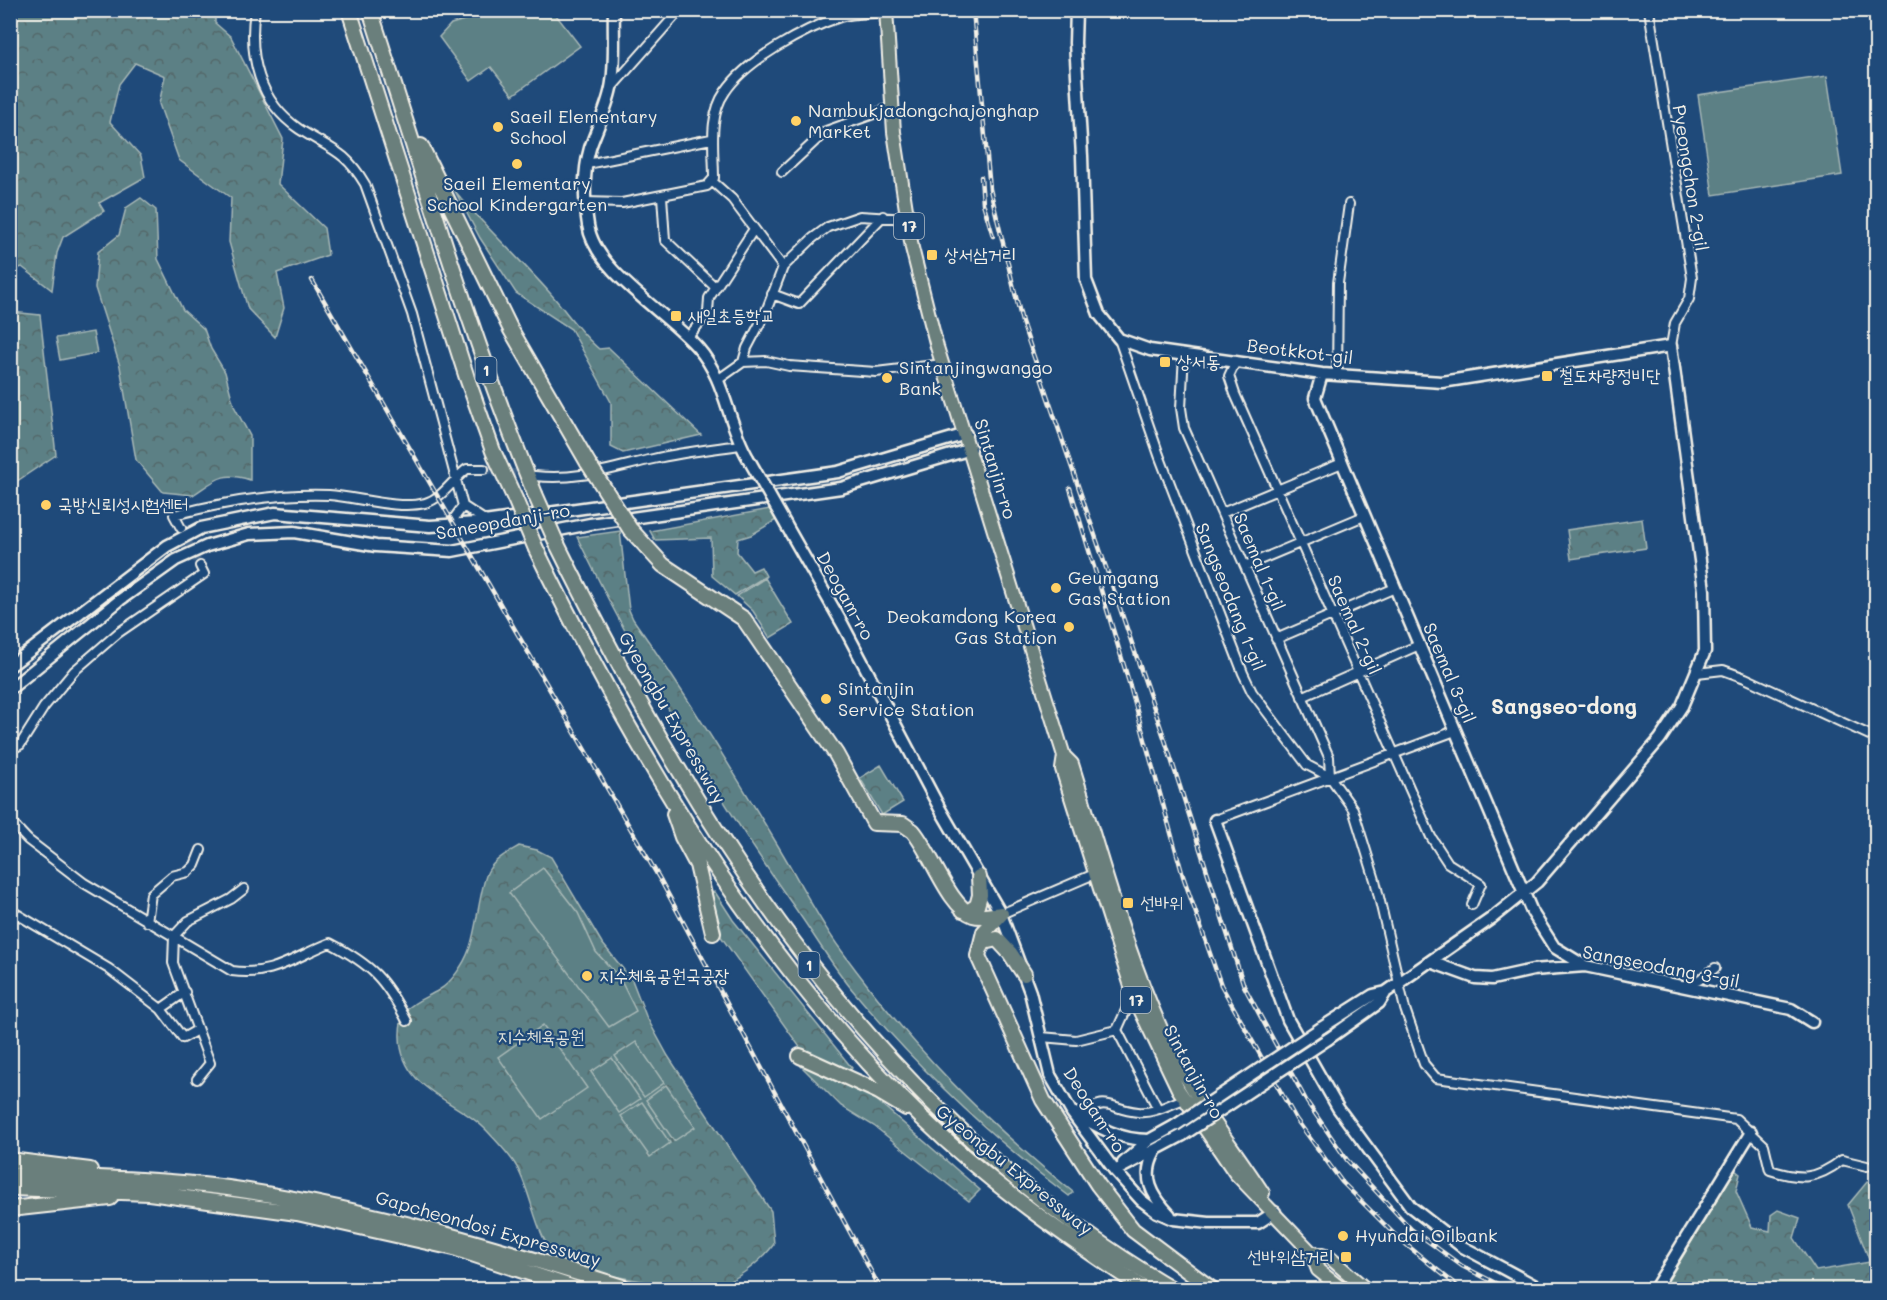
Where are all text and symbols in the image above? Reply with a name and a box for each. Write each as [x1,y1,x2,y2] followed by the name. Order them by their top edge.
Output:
[808,98,1039,143] place label: Nambukjadongchajonghap Market
[1668,103,1714,253] street label: Pyeongchon 2-gil
[510,104,657,149] place label: Saeil Elementary School
[789,114,803,128] marker: Nambukjadongchajonghap Market
[491,120,505,134] marker: Saeil Elementary School
[510,157,524,171] marker: Saeil Elementary School Kindergarten
[427,171,607,216] place label: Saeil Elementary School Kindergarten
[894,213,924,239] road number: 17
[944,242,1016,266] place label: 상서삼거리
[925,248,939,262] marker: 상서삼거리
[688,303,775,327] place label: 새일초등학교
[669,309,683,323] marker: 새일초등학교
[1246,333,1355,369] street label: Beotkkot-gil
[1177,349,1220,373] place label: 상서동
[899,355,1053,400] place label: Sintanjingwanggo Bank
[1158,355,1172,369] marker: 상서동
[476,357,496,383] road number: 1
[1559,363,1661,387] place label: 철도차량정비단
[1540,369,1554,383] marker: 철도차량정비단
[880,371,894,385] marker: Sintanjingwanggo Bank
[969,416,1023,522] street label: Sintanjin-ro
[58,492,188,516] place label: 국방신뢰성시험센터
[434,497,572,545] street label: Saneopdanji-ro
[39,498,53,512] marker: 국방신뢰성시험센터
[1228,509,1291,614] street label: Saemal 1-gil
[1190,519,1272,674] street label: Sangseodang 1-gil
[812,547,880,644] street label: Deogam-ro
[1068,565,1170,610] place label: Geumgang Gas Station
[1322,571,1388,678] street label: Saemal 2-gil
[1049,581,1063,595] marker: Geumgang Gas Station
[886,604,1057,649] place label: Deokamdong Korea Gas Station
[1418,619,1482,727] street label: Saemal 3-gil
[1062,620,1076,634] marker: Deokamdong Korea Gas Station
[614,627,732,808] street label: Gyeongbu Expressway
[838,676,974,721] place label: Sintanjin Service Station
[819,692,833,706] marker: Sintanjin Service Station
[1491,692,1637,719] district label: Sangseo-dong
[1140,890,1183,914] place label: 선바위
[1121,896,1135,910] marker: 선바위
[1581,939,1742,993] street label: Sangseodang 3-gil
[798,952,820,978] road number: 1
[599,963,729,987] place label: 지수체육공원국궁장
[580,969,594,983] marker: 지수체육공원국궁장
[1121,987,1151,1013] road number: 17
[1158,1020,1230,1123] street label: Sintanjin-ro
[498,1024,584,1048] park label: 지수체육공원
[1058,1062,1132,1157] street label: Deogam-ro
[931,1099,1098,1240] street label: Gyeongbu Expressway
[373,1184,604,1272] street label: Gapcheondosi Expressway
[1355,1223,1497,1247] place label: Hyundai Oilbank
[1336,1229,1350,1243] marker: Hyundai Oilbank
[1247,1244,1334,1268] place label: 선바위삼거리
[1339,1250,1353,1264] marker: 선바위삼거리

